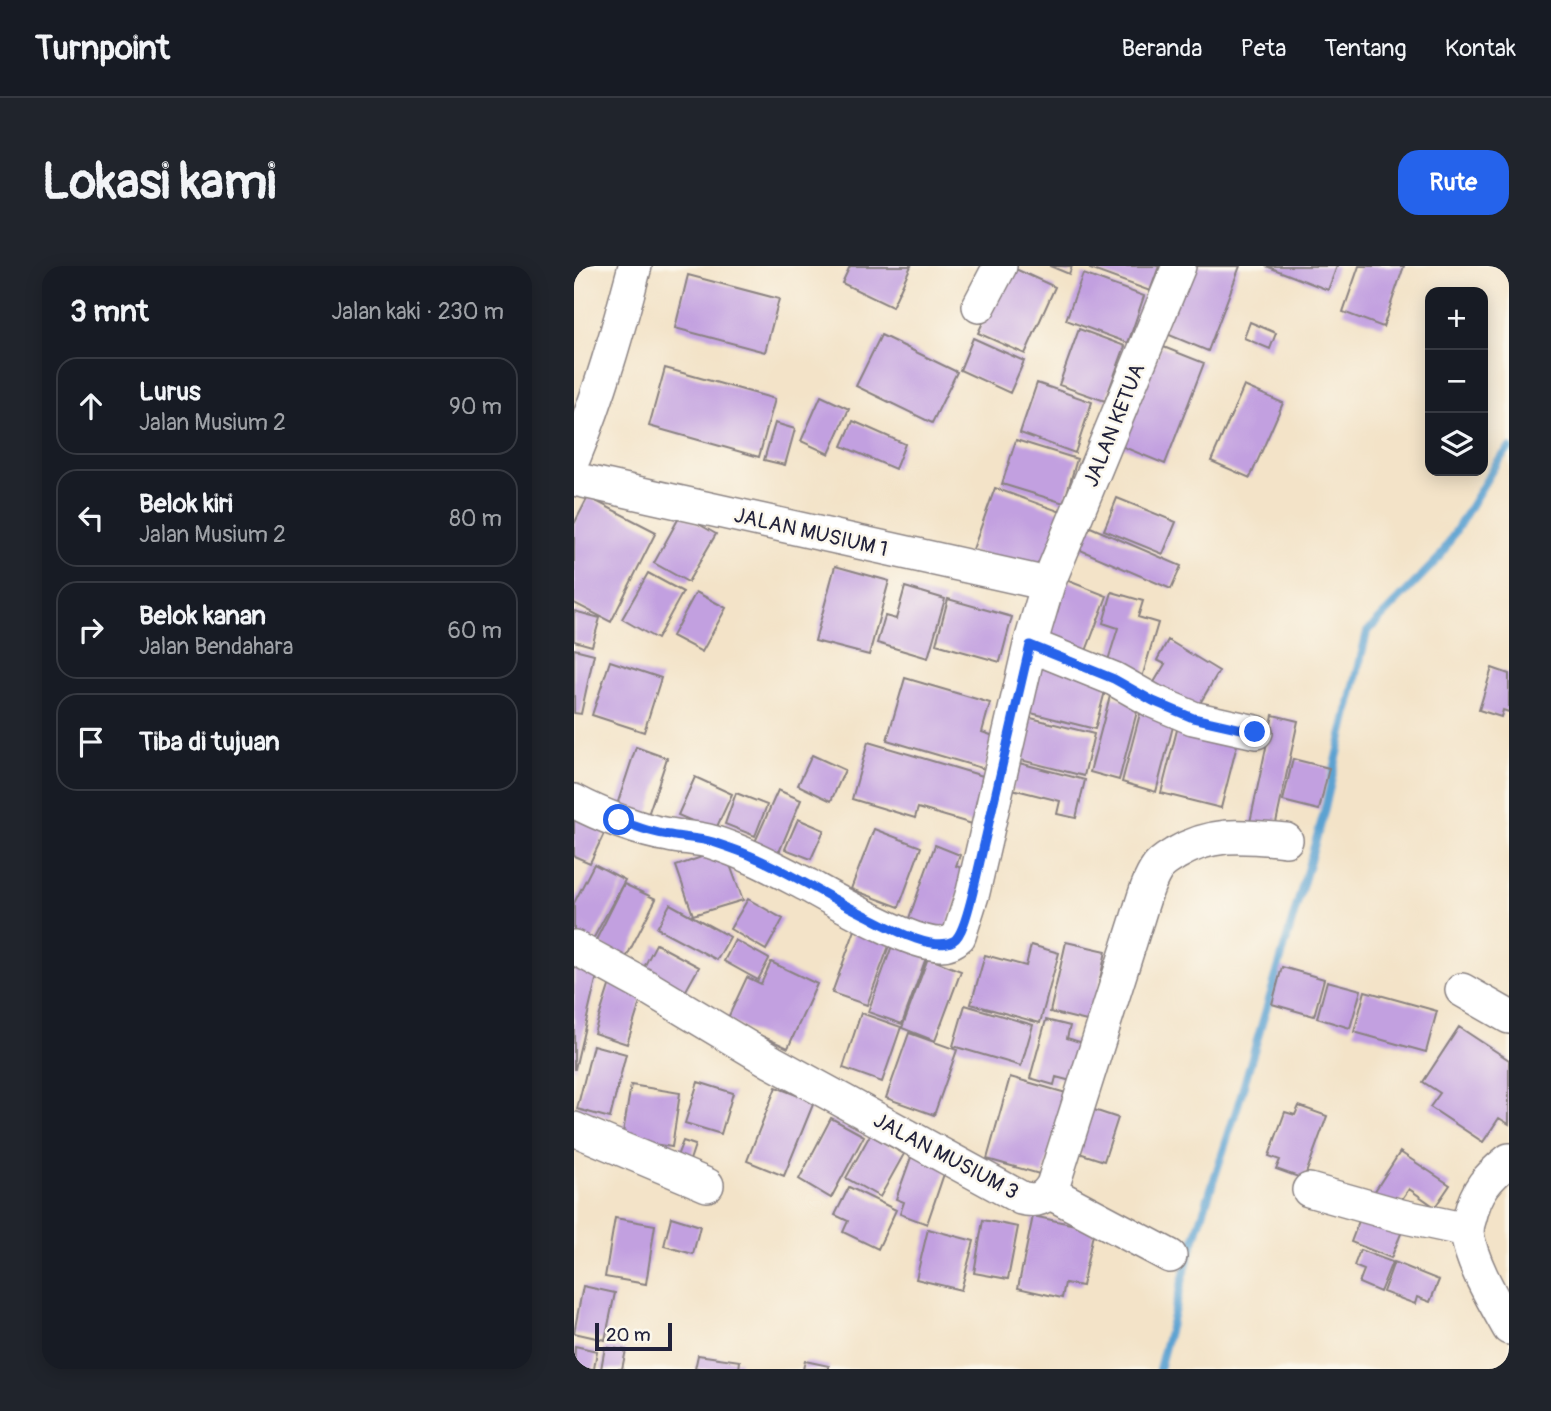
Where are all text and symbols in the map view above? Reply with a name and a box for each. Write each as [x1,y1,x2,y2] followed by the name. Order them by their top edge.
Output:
[35,28,170,69] text: Turnpoint
[1121,34,1202,63] text: Beranda
[1240,34,1286,63] text: Peta
[1324,34,1407,63] text: Tentang
[1445,34,1516,63] text: Kontak
[1398,150,1509,215] button: Rute
[42,152,276,213] text: Lokasi kami
[1425,287,1488,476] map controls
[1425,287,1488,350] button: +
[70,293,149,330] text: 3 mnt
[331,297,504,326] text: Jalan kaki · 230 m
[1425,350,1488,413] button: −
[1077,360,1151,491] street label: JALAN KETUA
[139,376,201,408] text: Lurus
[72,387,110,425] icon: ahead
[449,392,502,421] text: 90 m
[139,408,286,437] text: Jalan Musium 2
[1425,413,1488,476] button: layers
[139,488,233,520] text: Belok kiri
[72,499,110,537] icon: left
[731,502,890,563] street label: JALAN MUSIUM 1
[449,504,502,533] text: 80 m
[139,520,286,549] text: Jalan Musium 2
[139,600,266,632] text: Belok kanan
[72,611,110,649] icon: right
[447,616,502,645] text: 60 m
[139,632,293,661] text: Jalan Bendahara
[1239,716,1270,747] route end
[72,723,110,761] icon: arrive
[139,726,280,758] text: Tiba di tujuan
[603,804,634,835] route start
[869,1107,1023,1206] street label: JALAN MUSIUM 3
[595,1320,672,1352] scale bar
[606,1323,651,1347] text: 20 m

